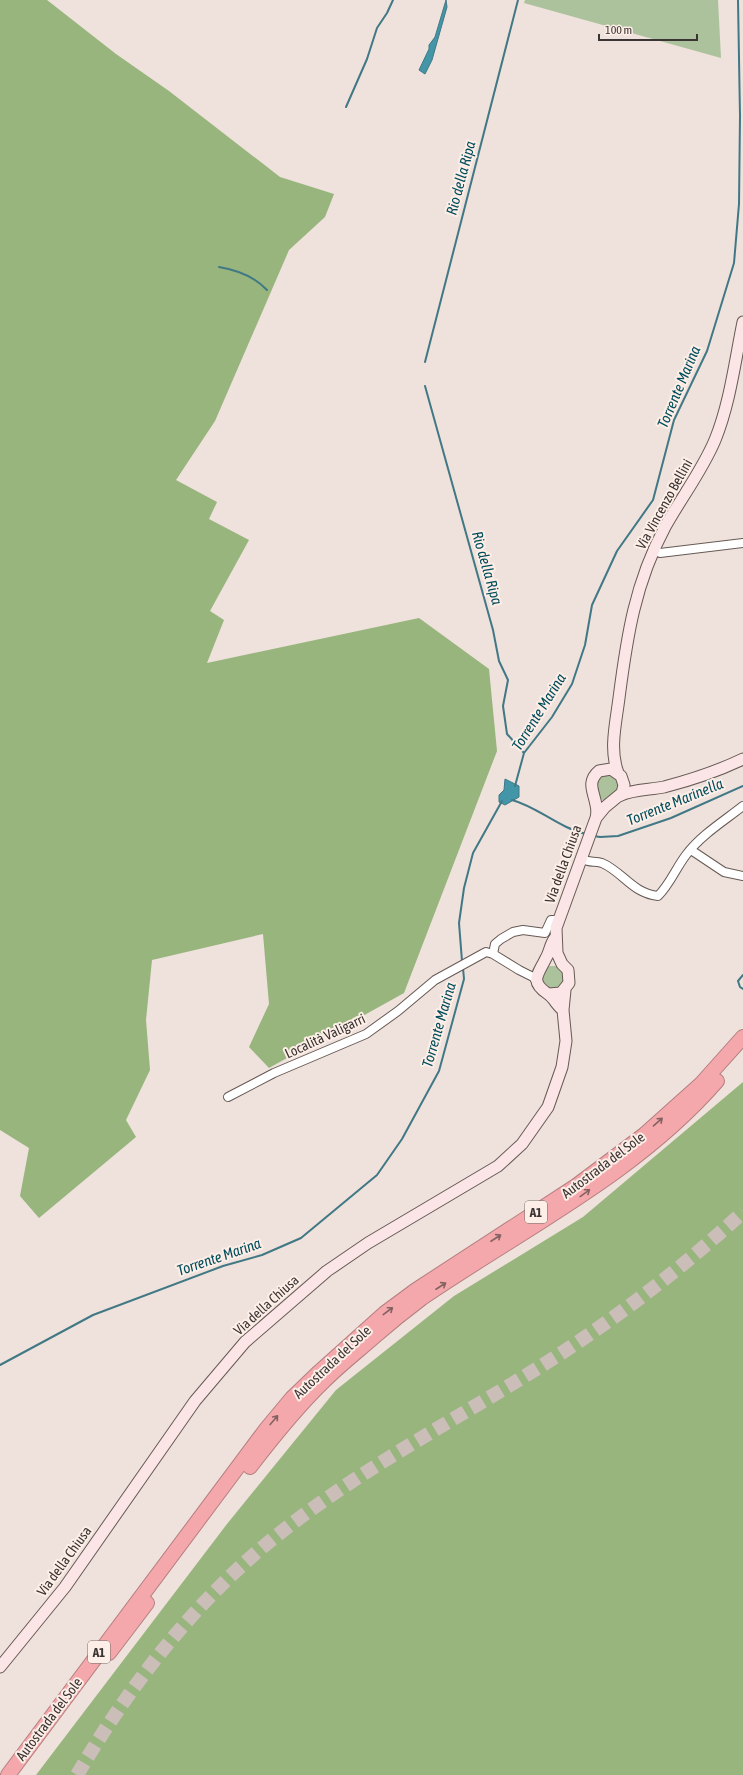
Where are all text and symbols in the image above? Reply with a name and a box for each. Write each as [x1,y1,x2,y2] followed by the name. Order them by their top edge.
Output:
[599,16,697,42] scale bar
[605,23,632,37] text: 100 m
[443,139,479,217] water label: Rio della Ripa
[654,343,703,430] water label: Torrente Marina
[633,456,695,552] street label: Via Vincenzo Bellini
[469,529,506,607] water label: Rio della Ripa
[508,670,569,753] water label: Torrente Marina
[624,775,725,829] water label: Torrente Marinella
[541,823,585,905] street label: Via della Chiusa
[418,980,459,1069] water label: Torrente Marina
[282,1010,368,1062] street label: Località Valigarri
[653,1118,663,1127] one-way arrow
[558,1129,648,1201] street label: Autostrada del Sole
[580,1189,591,1197] one-way arrow
[525,1201,547,1223] road number: A1
[175,1234,263,1279] water label: Torrente Marina
[490,1234,502,1242] one-way arrow
[230,1272,302,1338] street label: Via della Chiusa
[435,1282,447,1290] one-way arrow
[382,1307,393,1315] one-way arrow
[290,1322,374,1402] street label: Autostrada del Sole
[269,1415,278,1426] one-way arrow
[33,1523,95,1599] street label: Via della Chiusa
[88,1641,110,1663] road number: A1
[13,1674,85,1764] street label: Autostrada del Sole

